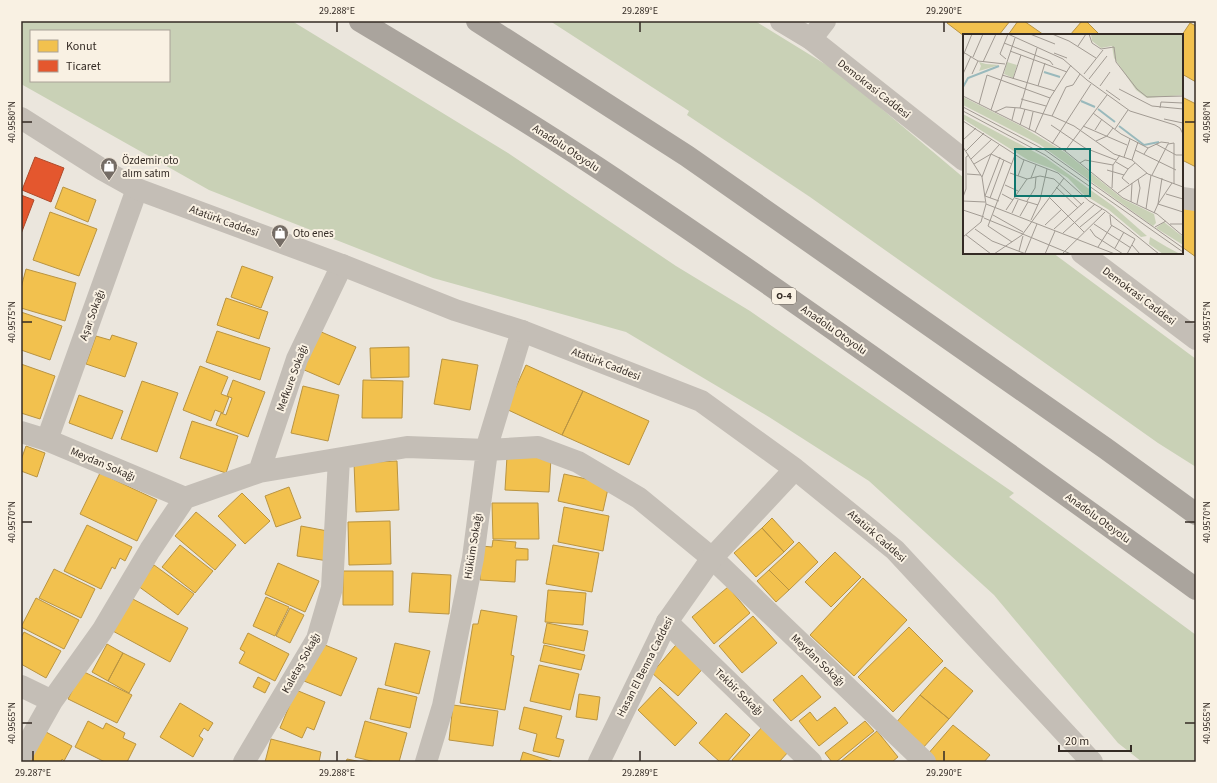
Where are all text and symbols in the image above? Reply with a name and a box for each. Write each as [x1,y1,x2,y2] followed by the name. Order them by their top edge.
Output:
[319,4,355,18] text: 29.288°E
[622,4,658,18] text: 29.289°E
[926,4,962,18] text: 29.290°E
[30,30,170,82] legend
[963,34,1183,254] inset map
[66,38,97,55] text: Konut
[835,56,913,122] street label: Demokrasi Caddesi
[66,58,101,75] text: Ticaret
[5,101,19,143] text: 40.9580°N
[1200,101,1214,143] text: 40.9580°N
[530,121,602,175] street label: Anadolu Otoyolu
[122,153,179,181] place label: Özdemir oto alım satım
[99,156,119,181] shop icon: Özdemir oto alım satım
[187,202,261,240] street label: Atatürk Caddesi
[270,223,290,248] shop icon: Oto enes
[293,226,334,241] place label: Oto enes
[1099,263,1179,329] street label: Demokrasi Caddesi
[76,287,108,343] street label: Aşar Sokağı
[772,288,796,304] road number: O-4
[5,301,19,343] text: 40.9575°N
[1200,301,1214,343] text: 40.9575°N
[798,302,870,358] street label: Anadolu Otoyolu
[273,342,311,414] street label: Mefkure Sokağı
[569,344,643,384] street label: Atatürk Caddesi
[68,444,138,484] street label: Meydan Sokağı
[1062,489,1134,547] street label: Anadolu Otoyolu
[5,501,19,543] text: 40.9570°N
[1200,501,1214,543] text: 40.9570°N
[845,507,909,565] street label: Atatürk Caddesi
[460,512,486,580] street label: Hüküm Sokağı
[613,614,677,720] street label: Hasan El Benna Caddesi
[278,630,324,696] street label: Kaletaş Sokağı
[788,630,848,690] street label: Meydan Sokağı
[712,665,766,719] street label: Tekbir Sokağı
[5,702,19,744] text: 40.9565°N
[1200,702,1214,744] text: 40.9565°N
[1059,727,1131,753] scale bar
[1065,733,1089,750] text: 20 m
[15,766,51,780] text: 29.287°E
[319,766,355,780] text: 29.288°E
[622,766,658,780] text: 29.289°E
[926,766,962,780] text: 29.290°E

